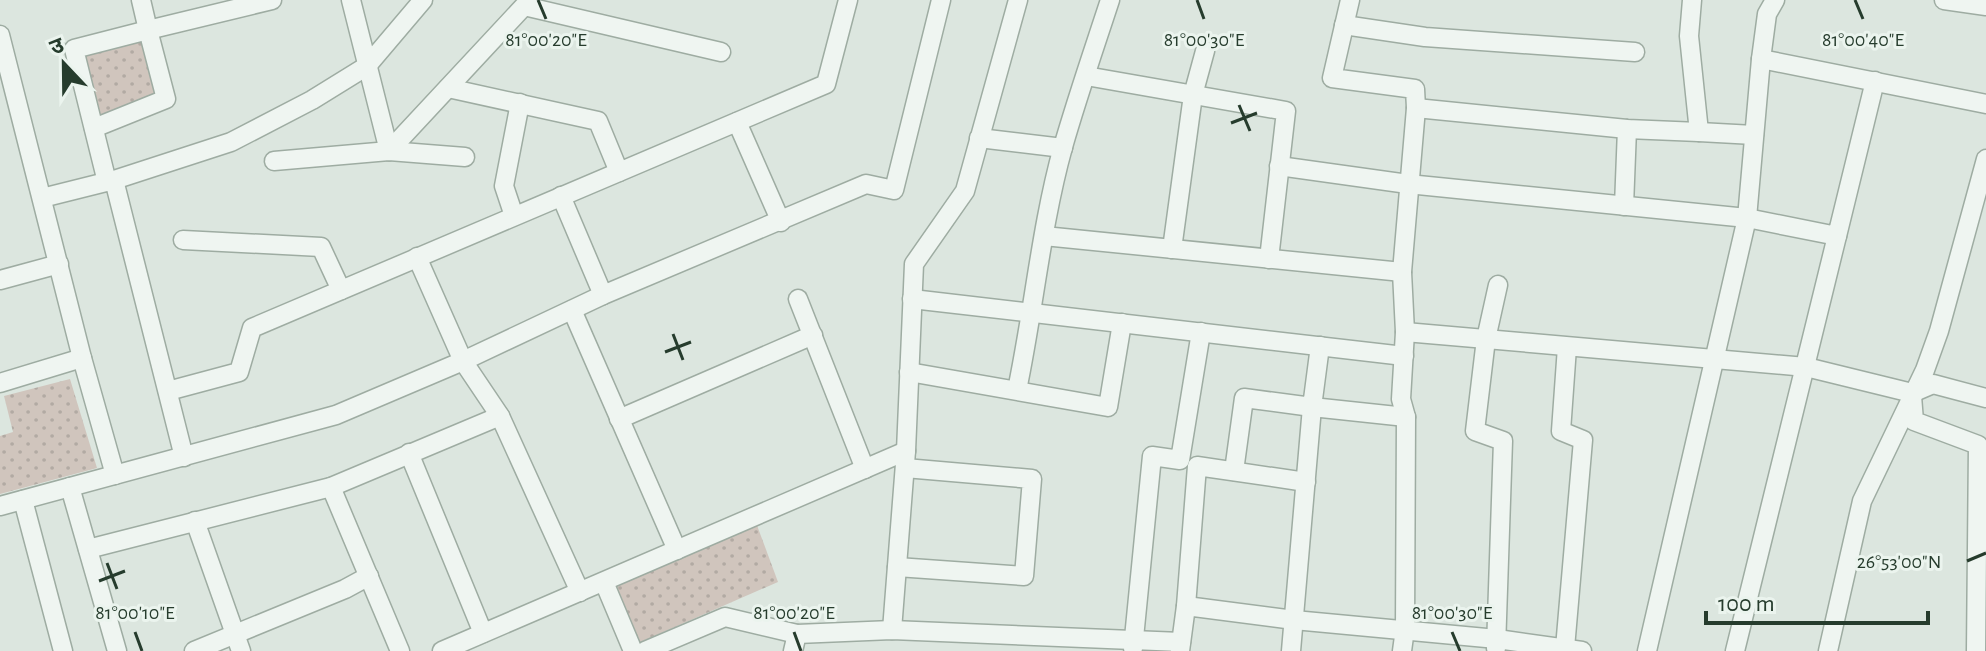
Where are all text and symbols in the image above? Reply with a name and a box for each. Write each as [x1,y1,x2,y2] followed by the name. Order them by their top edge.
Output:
[24,24,104,104] north arrow
[505,30,587,50] text: 81°00'20"E
[1164,30,1245,50] text: 81°00'30"E
[1822,30,1904,50] text: 81°00'40"E
[47,33,68,59] text: उ
[1857,552,1941,572] text: 26°53'00"N
[1706,575,1928,625] scale bar
[1718,592,1775,616] text: 100 m
[95,603,175,623] text: 81°00'10"E
[753,603,835,623] text: 81°00'20"E
[1412,603,1493,623] text: 81°00'30"E

